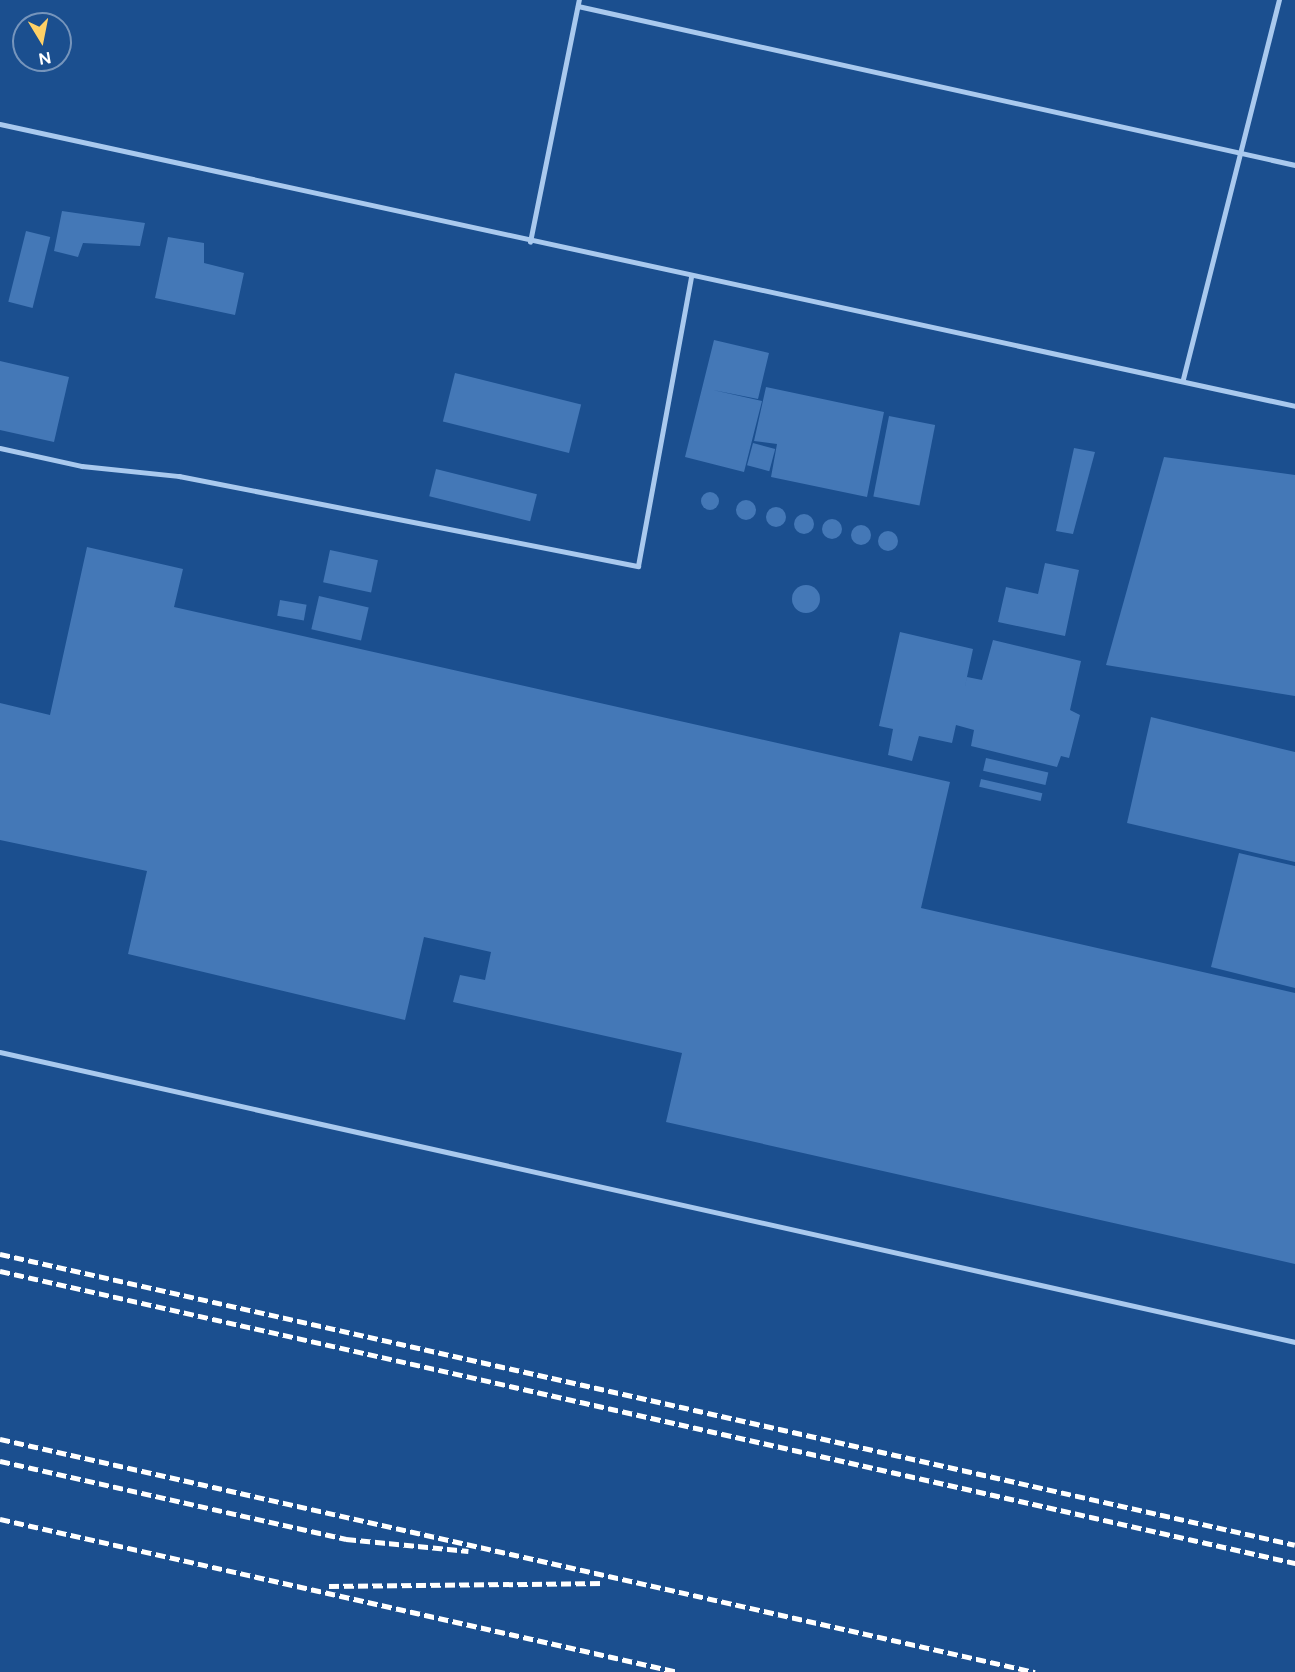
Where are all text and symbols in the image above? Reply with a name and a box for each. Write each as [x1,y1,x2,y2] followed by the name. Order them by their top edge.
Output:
[12,12,72,72] north arrow
[37,48,53,69] text: N

